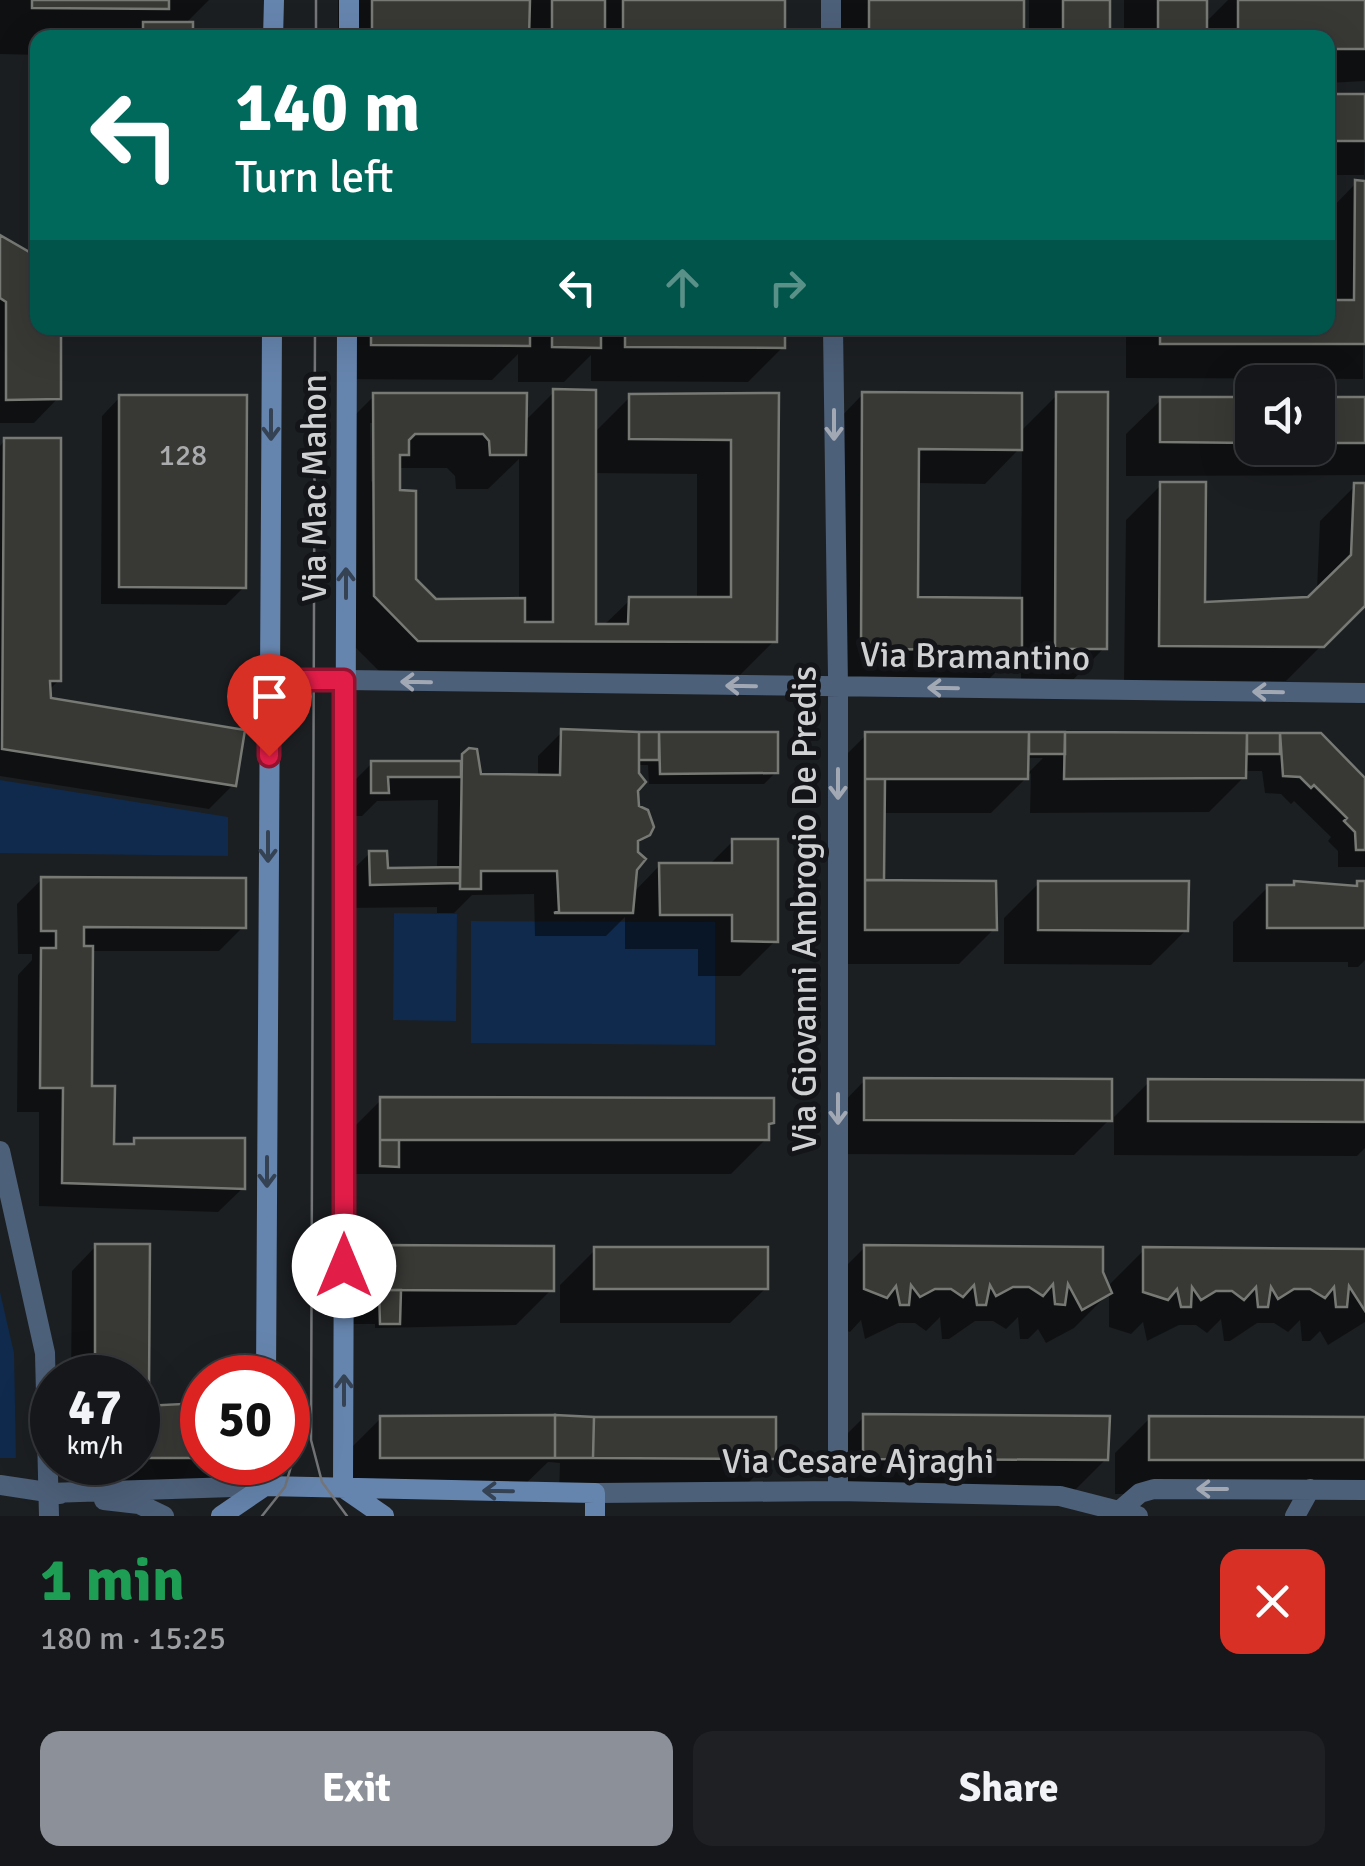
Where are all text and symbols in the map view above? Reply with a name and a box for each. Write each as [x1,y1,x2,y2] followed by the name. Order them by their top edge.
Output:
[235,64,420,150] text: 140 m
[70,70,200,200] icon: left
[235,150,394,205] text: Turn left
[550,260,605,315] icon: left
[655,260,710,315] icon: ahead
[760,260,815,315] icon: right
[1235,365,1335,465] map controls
[1235,365,1335,465] button: sound
[293,374,336,602] street label: Via Mac Mahon
[262,408,280,440] one-way arrow
[824,408,844,440] one-way arrow
[159,437,207,474] house number: 128
[336,567,356,600] one-way arrow
[860,633,1090,680] street label: Via Bramantino
[227,654,312,757] pin
[783,666,826,1152] street label: Via Giovanni Ambrogio De Predis
[242,669,297,724] icon: arrive
[400,672,432,691] one-way arrow
[725,676,757,695] one-way arrow
[927,678,960,698] one-way arrow
[1252,682,1284,702] one-way arrow
[828,768,848,800] one-way arrow
[258,830,278,863] one-way arrow
[828,1092,848,1125] one-way arrow
[258,1156,276,1188] one-way arrow
[292,1214,396,1318] position arrow
[180,1355,310,1485] speed limit sign: 50
[334,1375,354,1408] one-way arrow
[68,1377,122,1439] text: 47
[67,1430,123,1461] text: km/h
[722,1440,994,1483] street label: Via Cesare Ajraghi
[1197,1480,1230,1498] one-way arrow
[482,1482,514,1501] one-way arrow
[40,1544,185,1618] text: 1 min
[1220,1549,1325,1654] button: close
[40,1619,226,1658] text: 180 m · 15:25
[40,1731,673,1846] button: Exit
[693,1731,1325,1846] button: Share

